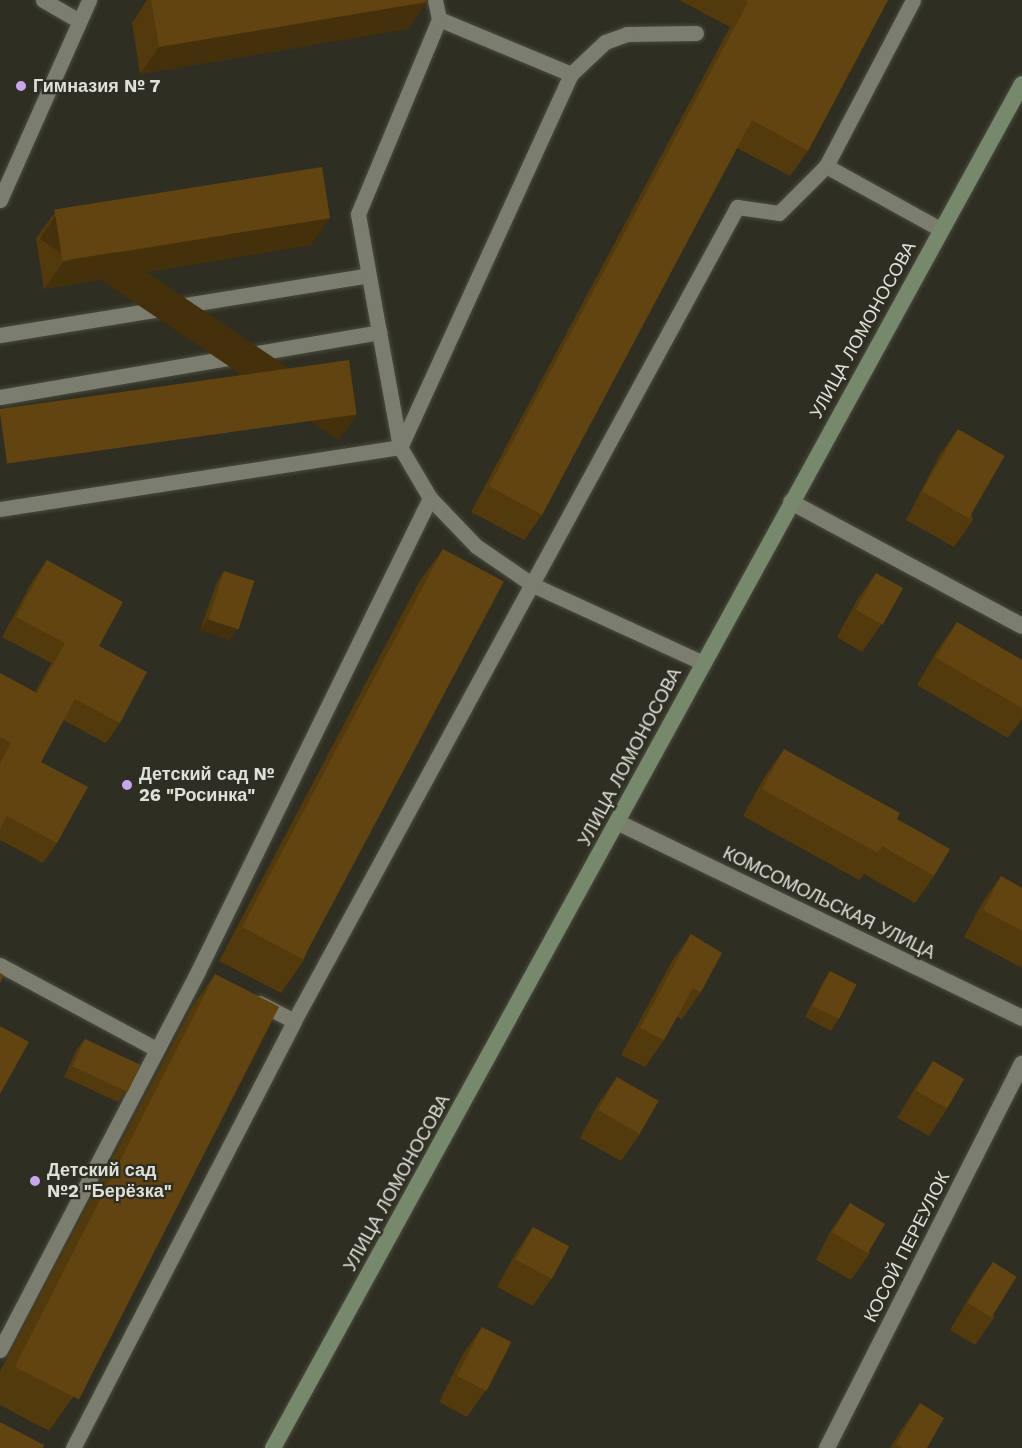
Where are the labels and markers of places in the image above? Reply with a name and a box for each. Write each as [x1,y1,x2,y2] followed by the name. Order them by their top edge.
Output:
[33,75,161,97] place label: Гимназия № 7
[14,79,28,93] marker: Гимназия № 7
[139,764,274,806] place label: Детский сад № 26 "Росинка"
[120,778,134,792] marker: Детский сад № 26 "Росинка"
[47,1160,172,1202] place label: Детский сад №2 "Берёзка"
[28,1174,42,1188] marker: Детский сад №2 "Берёзка"

